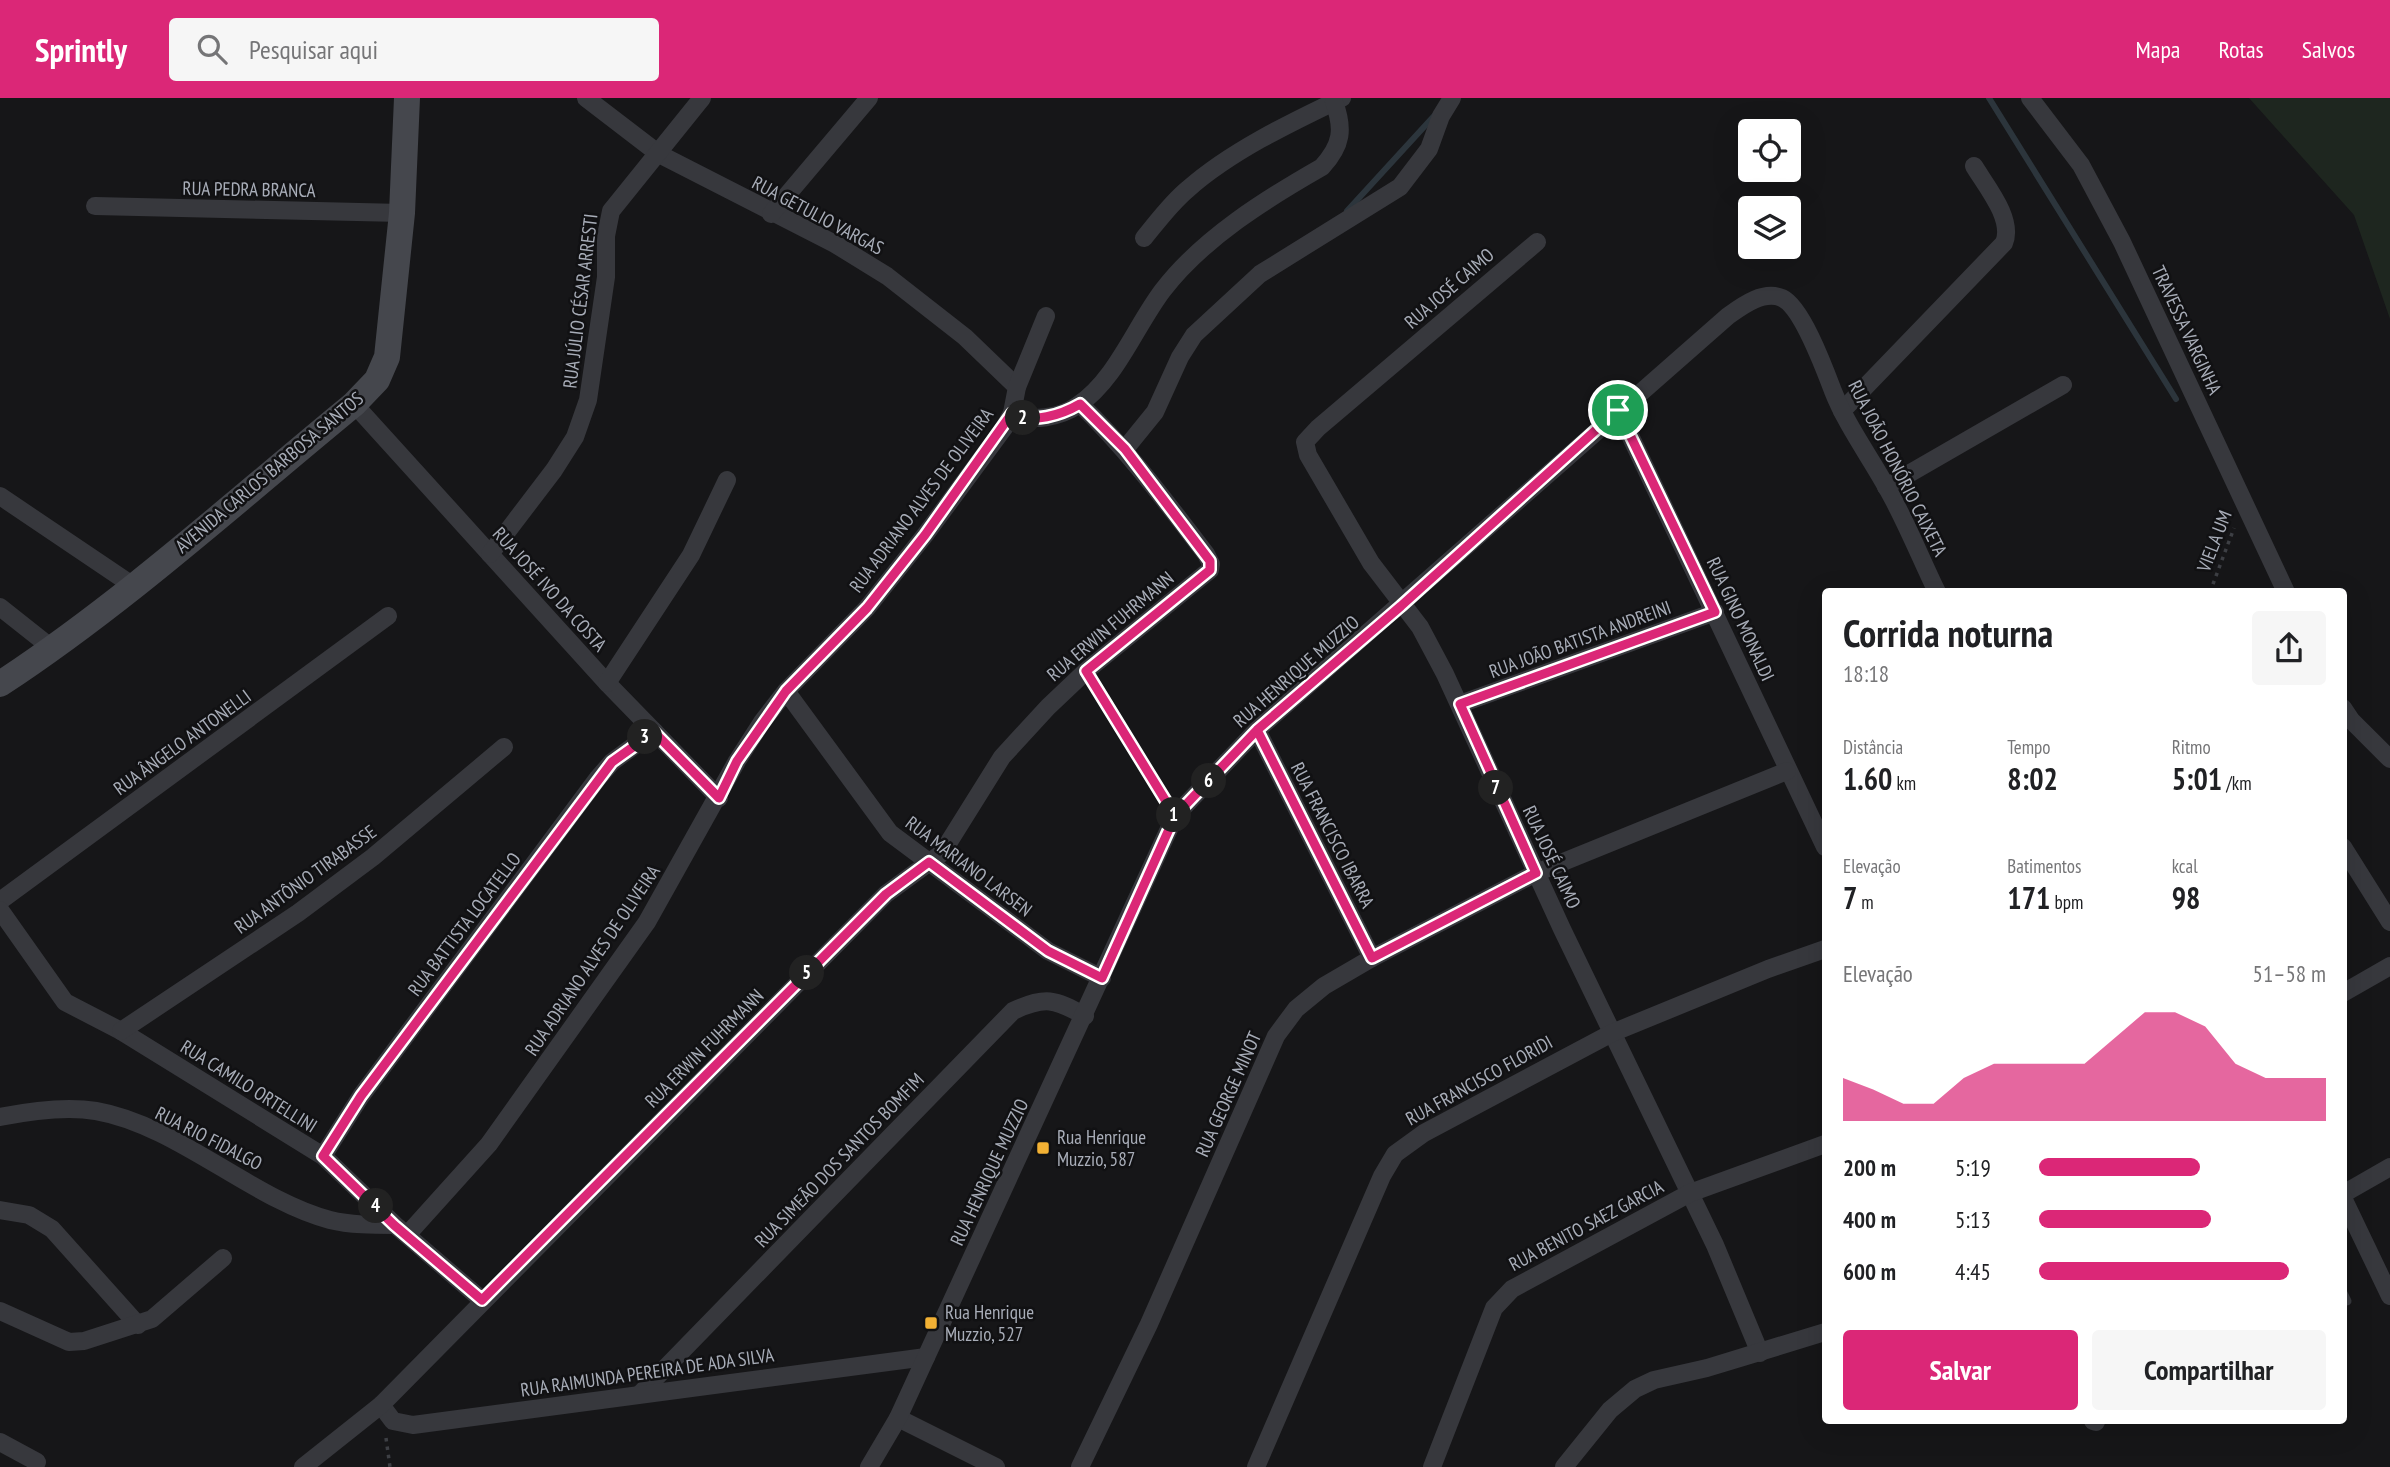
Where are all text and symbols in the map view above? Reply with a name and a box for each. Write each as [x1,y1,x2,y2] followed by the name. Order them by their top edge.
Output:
[169,18,659,81] search box
[35,28,127,71] text: Sprintly
[193,30,231,68] icon: search
[249,33,378,66] text: Pesquisar aqui
[2136,34,2180,65] text: Mapa
[2218,34,2264,65] text: Rotas
[2302,34,2355,65] text: Salvos
[1738,119,1801,259] map controls
[1738,119,1801,182] button: locate
[748,170,888,260] street label: RUA GETULIO VARGAS
[182,176,316,202] street label: RUA PEDRA BRANCA
[1738,196,1801,259] button: layers
[557,212,603,390] street label: RUA JÚLIO CÉSAR ARRESTI
[1399,243,1499,333] street label: RUA JOSÉ CAIMO
[2147,262,2227,398] street label: TRAVESSA VARGINHA
[1843,376,1953,560] street label: RUA JOÃO HONÓRIO CAIXETA
[1588,380,1648,440] pin
[170,386,368,558] street label: AVENIDA CARLOS BARBOSA SANTOS
[1599,391,1637,429] icon: arrive
[1006,400,1040,436] pin: 2
[844,403,998,597] street label: RUA ADRIANO ALVES DE OLIVEIRA
[1018,405,1027,429] text: 2
[2191,507,2237,576] street label: VIELA UM
[488,522,612,656] street label: RUA JOSÉ IVO DA COSTA
[1702,553,1780,685] street label: RUA GINO MONALDI
[1042,566,1178,686] street label: RUA ERWIN FUHRMANN
[1486,595,1674,683] street label: RUA JOÃO BATISTA ANDREINI
[1843,608,2053,657] text: Corrida noturna
[1228,610,1364,732] street label: RUA HENRIQUE MUZZIO
[2252,611,2326,685] button: share
[1843,659,1889,688] text: 18:18
[108,684,256,800] street label: RUA ÂNGELO ANTONELLI
[628,720,662,754] pin: 3
[640,724,649,748] text: 3
[1843,735,1903,759] text: Distância
[2007,735,2051,759] text: Tempo
[2172,735,2211,759] text: Ritmo
[1286,758,1380,912] street label: RUA FRANCISCO IBARRA
[1843,759,1892,798] text: 1.60
[2007,759,2058,798] text: 8:02
[2172,759,2222,798] text: 5:01
[1192,764,1226,798] pin: 6
[1204,768,1213,792] text: 6
[1478,770,1514,806] pin: 7
[1892,771,1916,795] text: km
[2222,771,2252,795] text: /km
[1491,775,1500,799] text: 7
[1156,798,1192,832] pin: 1
[1169,802,1178,826] text: 1
[1518,802,1586,912] street label: RUA JOSÉ CAIMO
[901,811,1037,921] street label: RUA MARIANO LARSEN
[229,819,381,939] street label: RUA ANTÔNIO TIRABASSE
[402,848,526,1000] street label: RUA BATTISTA LOCATELLO
[1843,854,1901,878] text: Elevação
[2007,854,2082,878] text: Batimentos
[2172,854,2198,878] text: kcal
[519,860,665,1060] street label: RUA ADRIANO ALVES DE OLIVEIRA
[1843,878,1857,917] text: 7
[2007,878,2050,917] text: 171
[2172,878,2200,917] text: 98
[1857,890,1874,914] text: m
[2050,890,2083,914] text: bpm
[790,956,824,990] pin: 5
[1843,959,1913,988] text: Elevação
[2253,959,2326,988] text: 51–58 m
[802,960,811,984] text: 5
[640,984,768,1112] street label: RUA ERWIN FUHRMANN
[1190,1027,1267,1160] street label: RUA GEORGE MINOT
[1401,1030,1557,1130] street label: RUA FRANCISCO FLORIDI
[176,1034,322,1138] street label: RUA CAMILO ORTELLINI
[749,1068,929,1252] street label: RUA SIMEÃO DOS SANTOS BOMFIM
[944,1095,1034,1249] street label: RUA HENRIQUE MUZZIO
[151,1101,267,1175] street label: RUA RIO FIDALGO
[1057,1125,1146,1171] place label: Rua Henrique Muzzio, 587
[1035,1140,1051,1156] marker: Rua Henrique Muzzio, 587
[1843,1153,1896,1182] text: 200 m
[1955,1153,1991,1182] text: 5:19
[1505,1174,1667,1276] street label: RUA BENITO SAEZ GARCIA
[358,1188,394,1224] pin: 4
[371,1193,380,1217] text: 4
[1843,1205,1896,1234] text: 400 m
[1955,1205,1991,1234] text: 5:13
[1843,1257,1896,1286] text: 600 m
[1955,1257,1991,1286] text: 4:45
[945,1300,1034,1346] place label: Rua Henrique Muzzio, 527
[923,1315,939,1331] marker: Rua Henrique Muzzio, 527
[1843,1330,2078,1410] button: Salvar
[2092,1330,2326,1410] button: Compartilhar
[519,1342,775,1402] street label: RUA RAIMUNDA PEREIRA DE ADA SILVA

